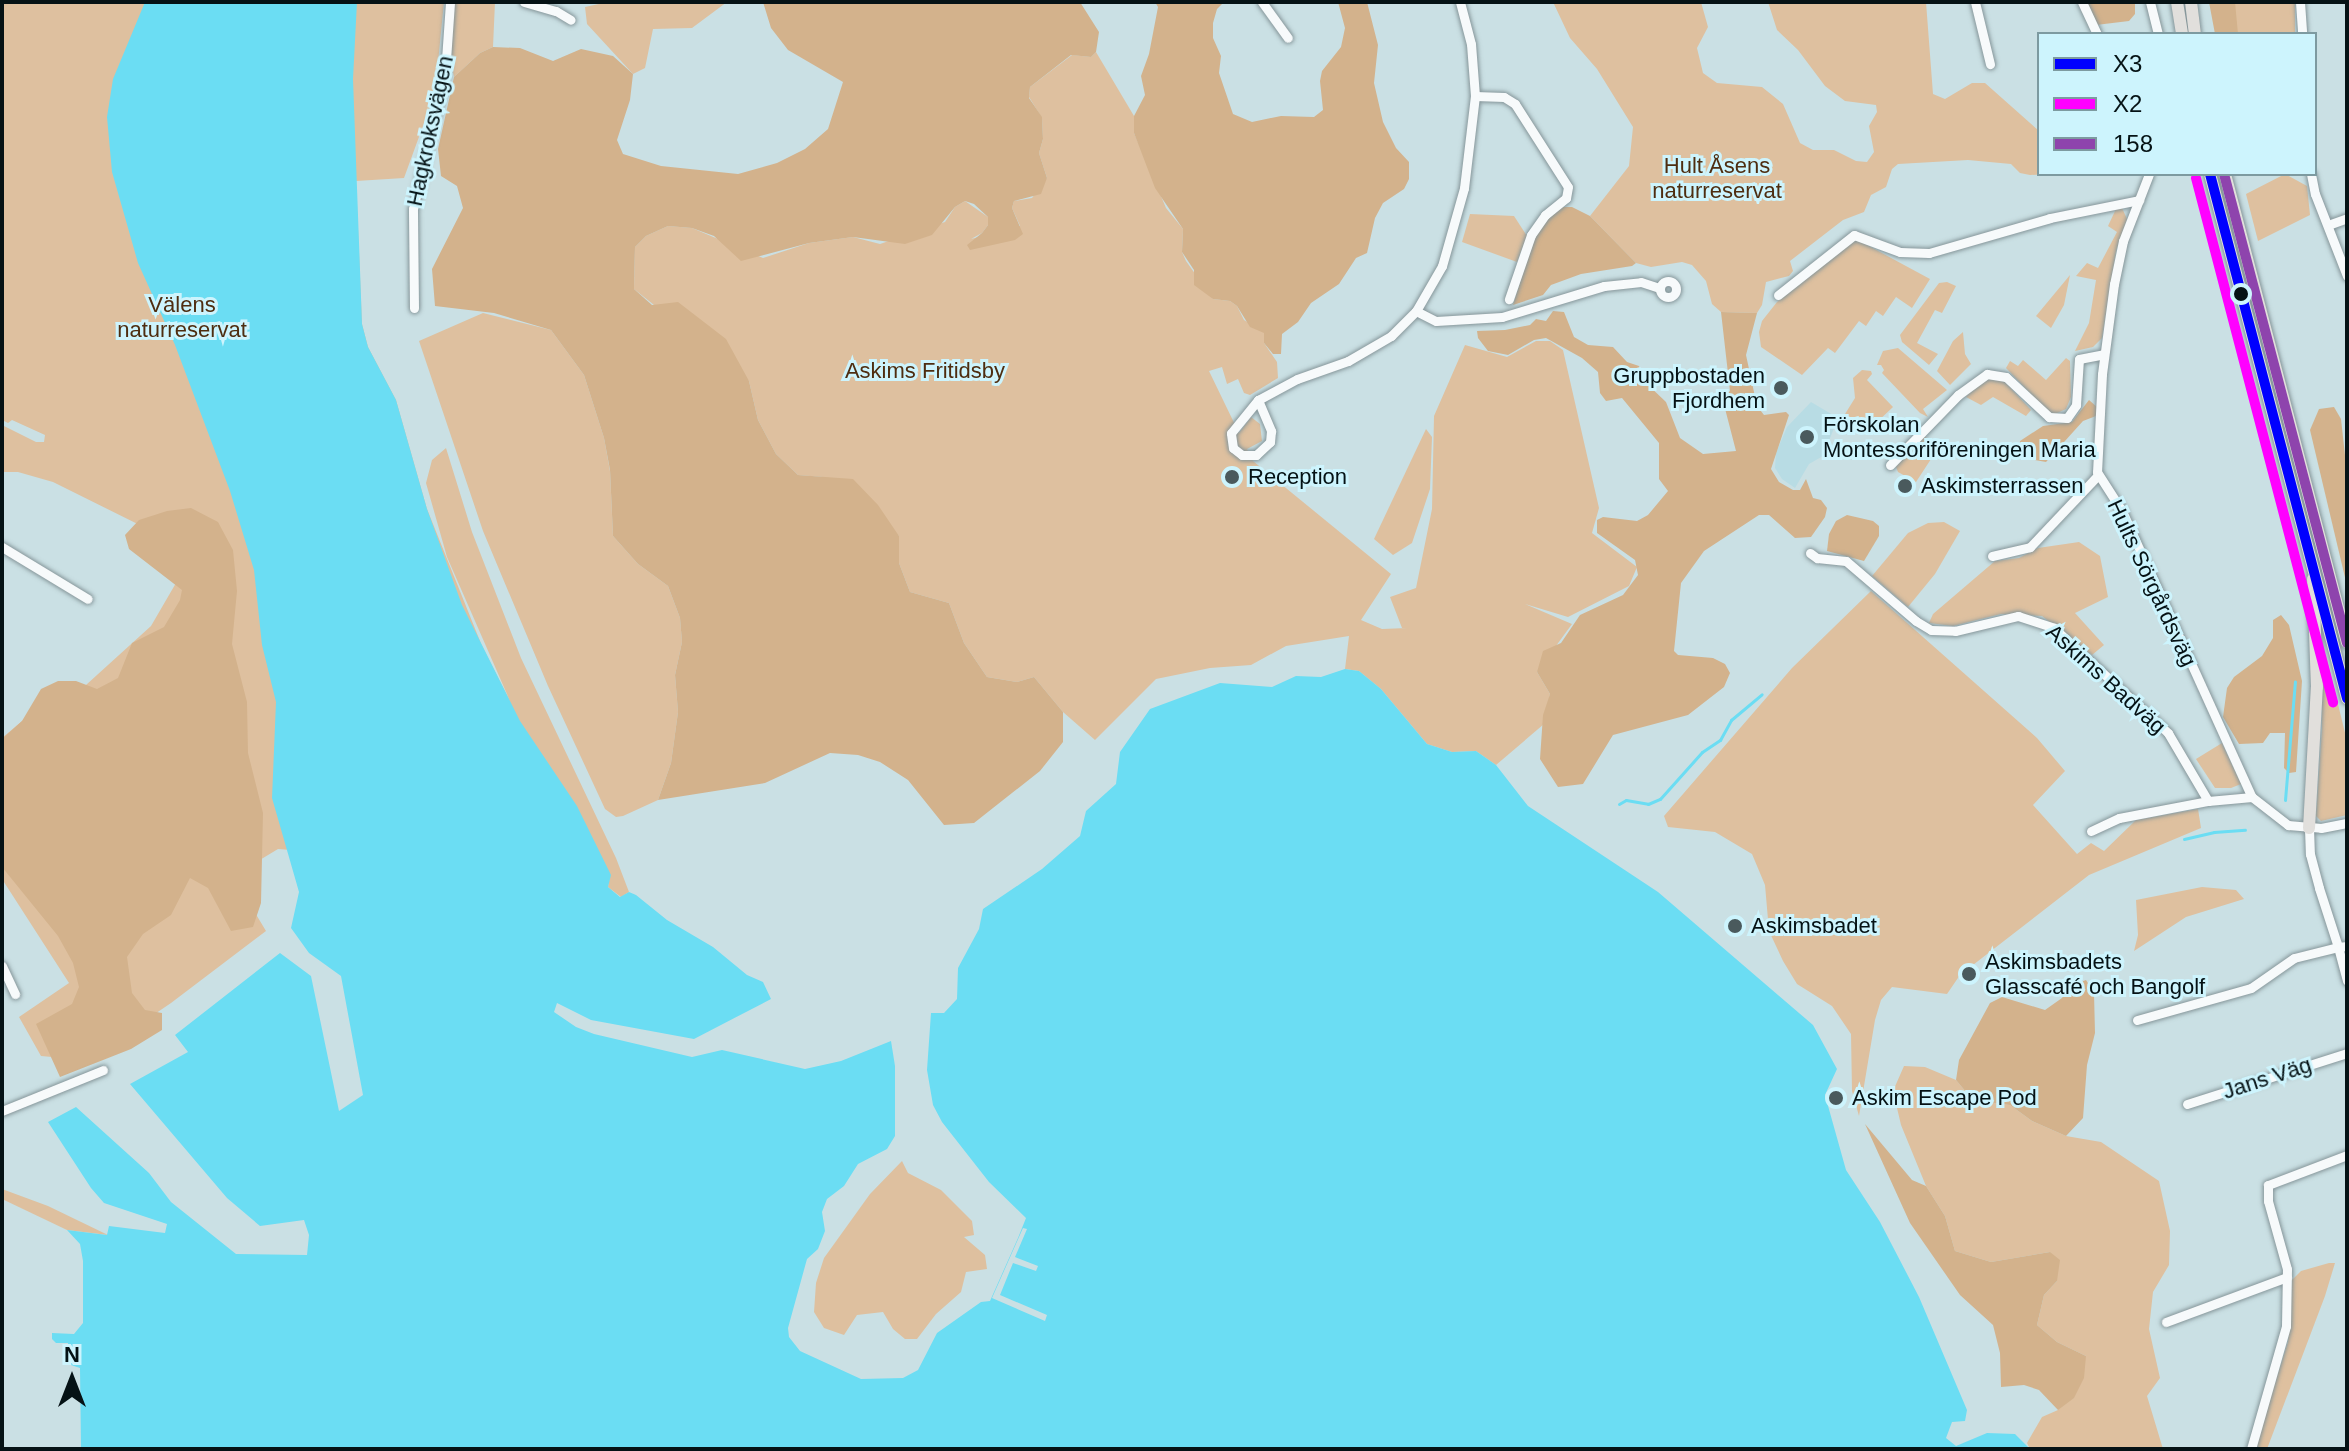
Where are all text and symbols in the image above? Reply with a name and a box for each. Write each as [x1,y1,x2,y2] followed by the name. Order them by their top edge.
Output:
[2037,32,2317,176] legend
[2113,50,2142,77] text: X3
[401,53,459,209] street label: Hagkroksvägen
[2113,90,2142,117] text: X2
[2113,130,2153,157] text: 158
[1652,152,1782,204] park label: Hult Åsens naturreservat
[2233,286,2249,302] unlabelled marker
[117,291,247,342] park label: Välens naturreservat
[845,358,1005,384] park label: Askims Fritidsby
[1613,362,1765,414] place label: Gruppbostaden Fjordhem
[1772,379,1790,397] marker: Gruppbostaden Fjordhem
[1823,411,2096,462] place label: Förskolan Montessoriföreningen Maria
[1798,428,1816,446] marker: Förskolan Montessoriföreningen Maria
[1248,464,1347,490] place label: Reception
[1223,468,1241,486] marker: Reception
[1921,473,2084,499] place label: Askimsterrassen
[1896,477,1914,495] marker: Askimsterrassen
[2102,495,2202,671] street label: Hults Sörgårdsväg
[2041,618,2171,740] street label: Askims Badväg
[1751,913,1877,939] place label: Askimsbadet
[1726,917,1744,935] marker: Askimsbadet
[1985,948,2205,1000] place label: Askimsbadets Glasscafé och Bangolf
[1960,965,1978,983] marker: Askimsbadets Glasscafé och Bangolf
[2219,1051,2315,1105] street label: Jans Väg
[1852,1085,2037,1111] place label: Askim Escape Pod
[1827,1089,1845,1107] marker: Askim Escape Pod
[32,1339,112,1419] north arrow
[64,1342,80,1367] text: N

